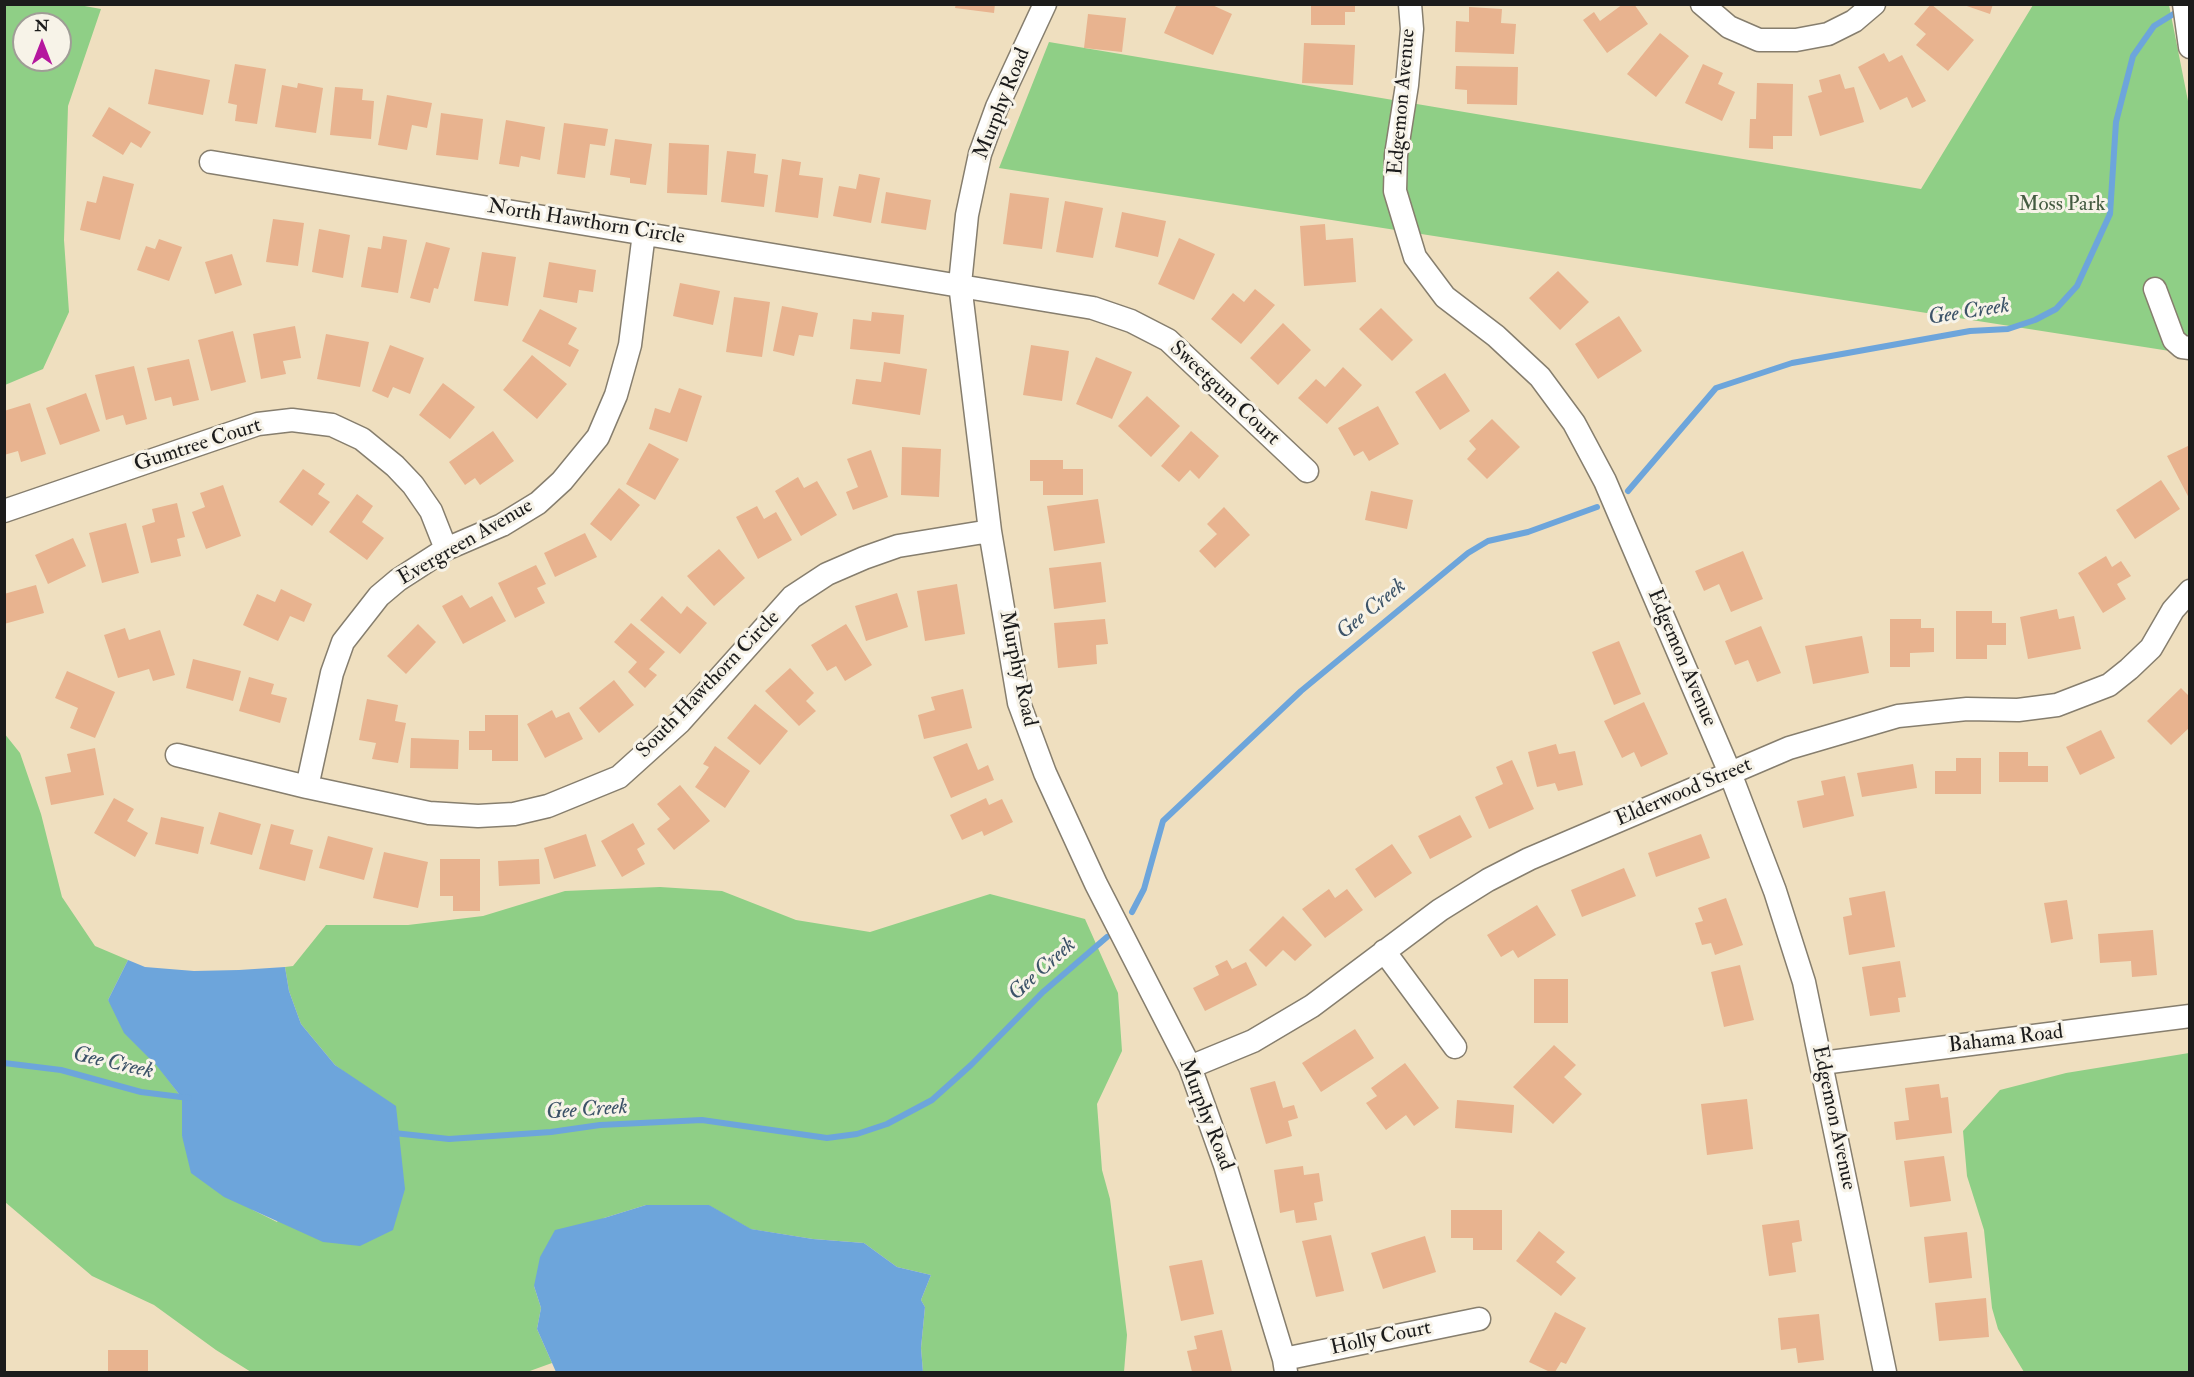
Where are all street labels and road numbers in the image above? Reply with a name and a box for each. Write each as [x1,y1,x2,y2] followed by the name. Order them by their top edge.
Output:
[1384,28,1422,176] street label: Edgemon Avenue
[969,45,1037,163] street label: Murphy Road
[486,195,686,251] street label: North Hawthorn Circle
[1164,336,1284,452] street label: Sweetgum Court
[131,414,265,478] street label: Gumtree Court
[394,494,538,592] street label: Evergreen Avenue
[1641,585,1721,731] street label: Edgemon Avenue
[632,606,786,764] street label: South Hawthorn Circle
[992,609,1042,729] street label: Murphy Road
[1612,753,1756,833] street label: Elderwood Street
[1947,1020,2065,1060] street label: Bahama Road
[1805,1044,1861,1192] street label: Edgemon Avenue
[1172,1056,1238,1174] street label: Murphy Road
[1328,1316,1434,1362] street label: Holly Court

